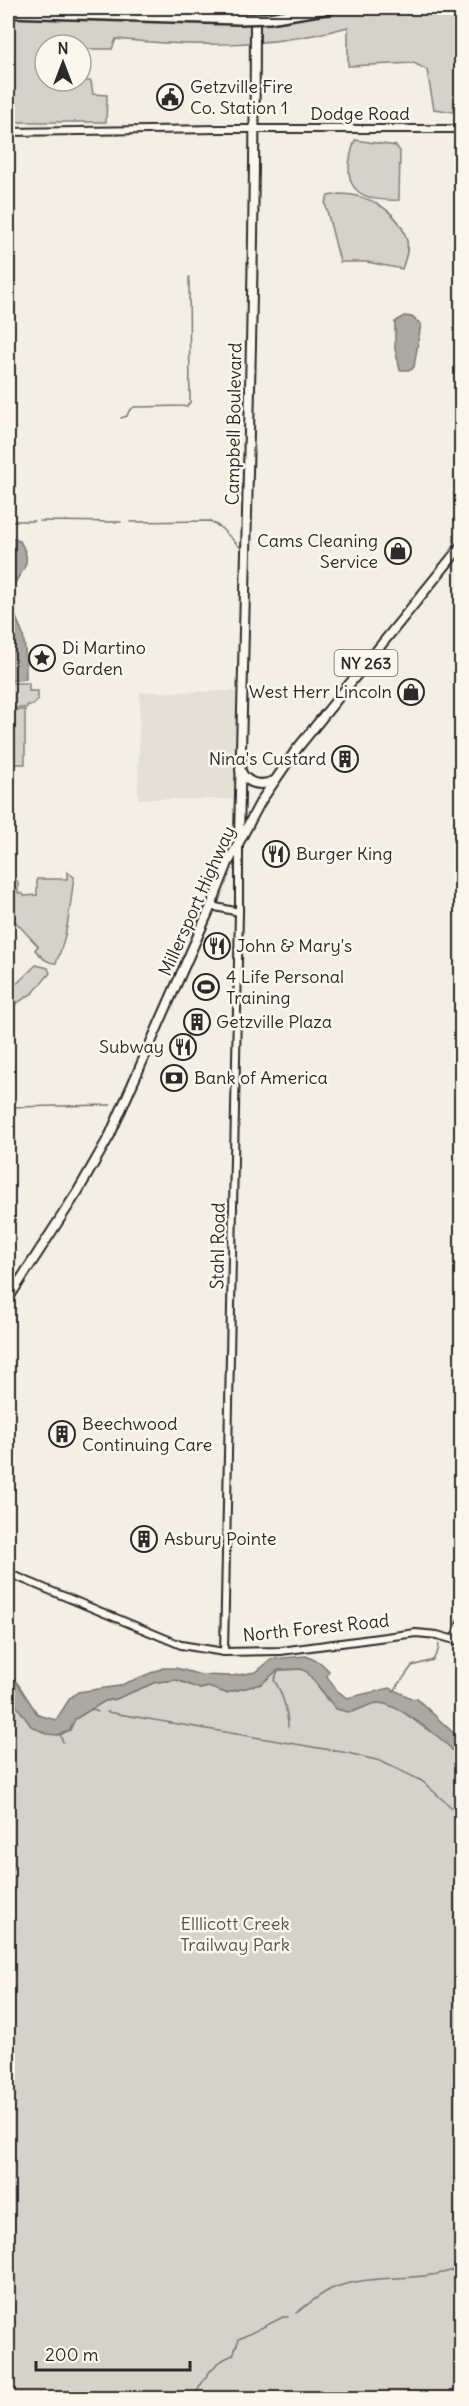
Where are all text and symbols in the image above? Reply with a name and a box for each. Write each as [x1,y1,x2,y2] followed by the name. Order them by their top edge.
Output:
[33,33,93,93] north arrow
[57,38,69,58] text: N
[190,75,293,119] place label: Getzville Fire Co. Station 1
[155,82,185,112] public building icon: Getzville Fire Co. Station 1
[310,102,410,125] street label: Dodge Road
[221,342,246,506] street label: Campbell Boulevard
[257,529,378,573] place label: Cams Cleaning Service
[383,536,413,566] shop icon: Cams Cleaning Service
[62,636,146,680] place label: Di Martino Garden
[27,643,57,673] place icon: Di Martino Garden
[334,650,398,676] road number: NY 263
[396,677,426,707] shop icon: West Herr Lincoln
[249,680,392,703] place label: West Herr Lincoln
[330,744,360,774] building icon: Nina's Custard
[209,747,326,770] place label: Nina's Custard
[153,822,240,979] street label: Millersport Highway
[261,839,291,869] restaurant icon: Burger King
[296,842,392,865] place label: Burger King
[202,931,232,961] restaurant icon: John & Mary's
[236,934,352,957] place label: John & Mary's
[226,965,344,1009] place label: 4 Life Personal Training
[191,972,221,1002] sports icon: 4 Life Personal Training
[182,1007,212,1037] building icon: Getzville Plaza
[216,1010,332,1033] place label: Getzville Plaza
[168,1032,198,1062] restaurant icon: Subway
[99,1035,164,1058] place label: Subway
[159,1063,189,1093] bank icon: Bank of America
[194,1066,328,1089] place label: Bank of America
[205,1202,230,1290] street label: Stahl Road
[82,1412,212,1456] place label: Beechwood Continuing Care
[47,1419,77,1449] building icon: Beechwood Continuing Care
[129,1524,159,1554] building icon: Asbury Pointe
[164,1527,276,1550] place label: Asbury Pointe
[242,1608,391,1647] street label: North Forest Road
[180,1912,290,1956] park label: Elllicott Creek Trailway Park
[36,2334,190,2372] scale bar
[45,2343,99,2366] text: 200 m

